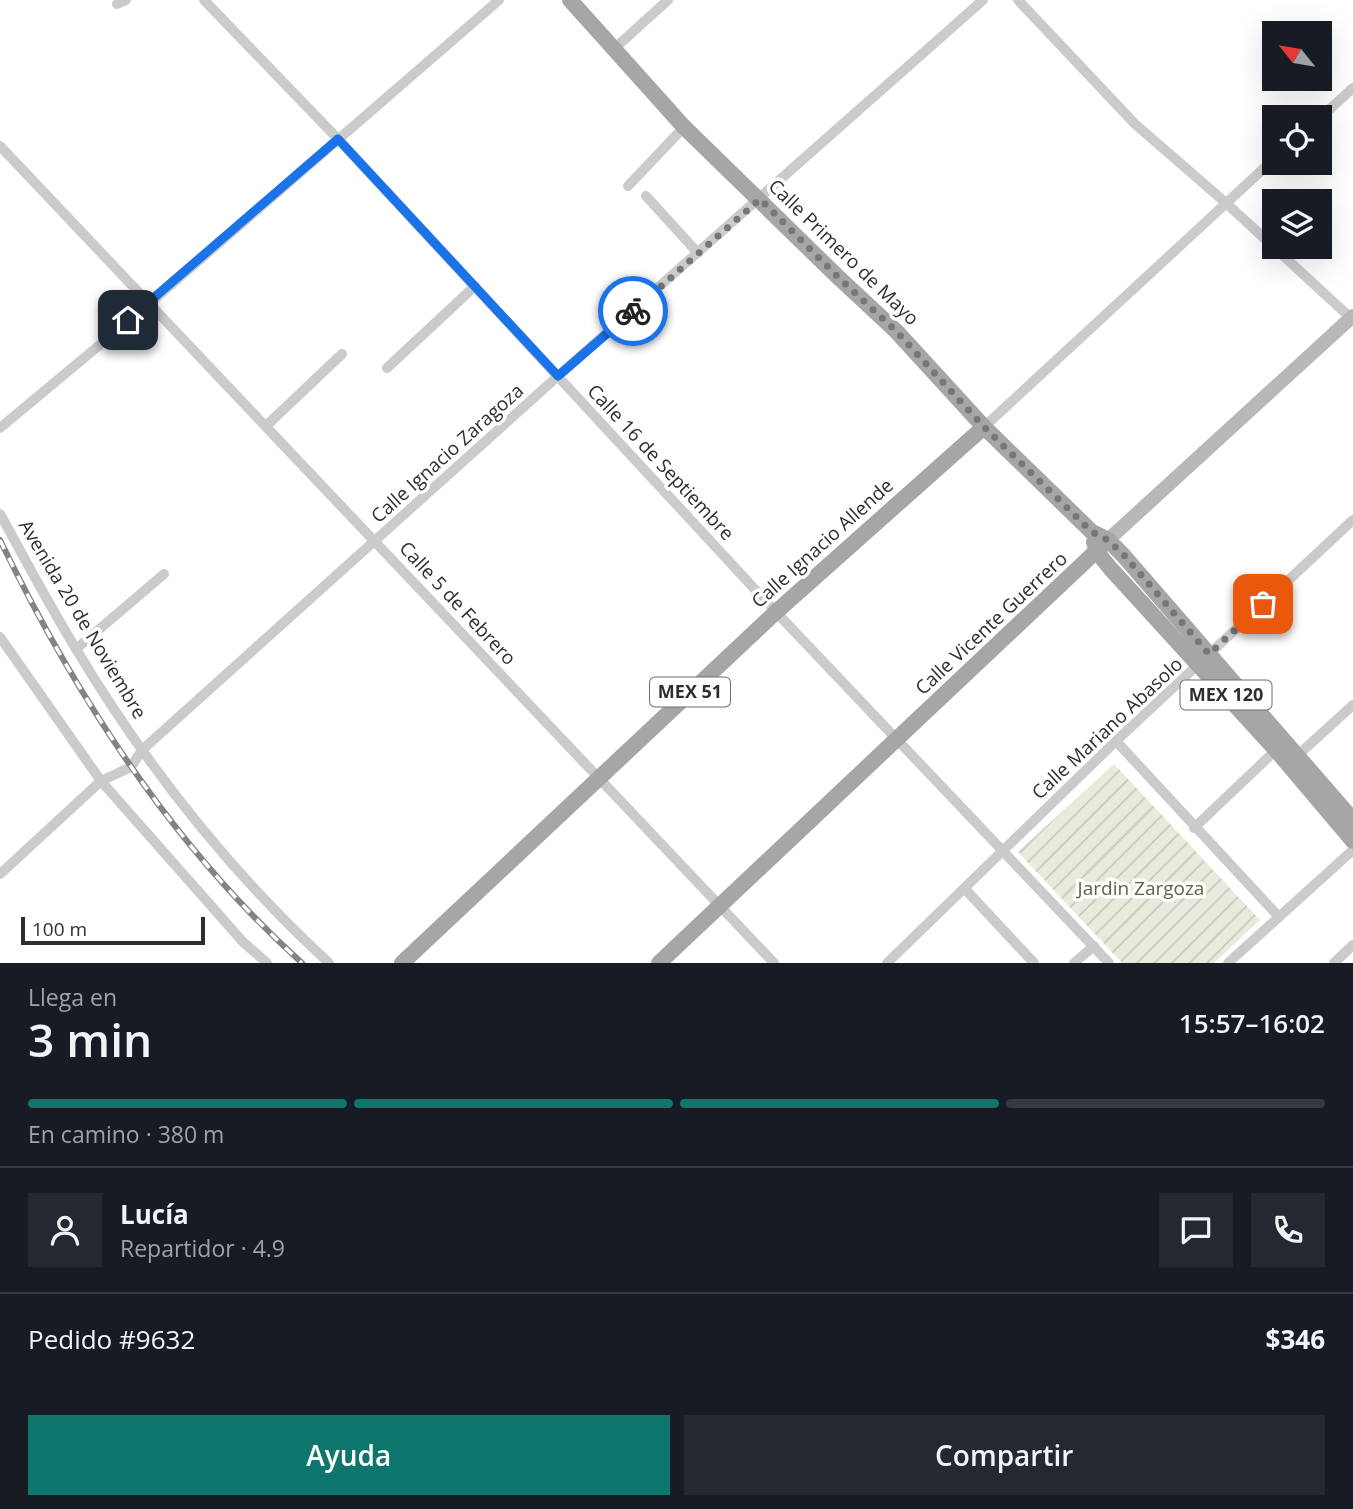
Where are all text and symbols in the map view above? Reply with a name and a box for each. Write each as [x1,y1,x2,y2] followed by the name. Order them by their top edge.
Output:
[1262,21,1332,91] north arrow
[1262,21,1332,259] map controls
[1262,105,1332,175] button: locate
[763,173,925,331] street label: Calle Primero de Mayo
[1262,189,1332,259] button: layers
[598,276,668,346] courier
[98,290,158,350] pin
[614,292,652,330] icon: bike
[109,301,147,339] icon: home
[365,377,529,529] street label: Calle Ignacio Zaragoza
[582,378,740,546] street label: Calle 16 de Septiembre
[746,472,898,614] street label: Calle Ignacio Allende
[13,515,153,723] street label: Avenida 20 de Noviembre
[394,535,522,671] street label: Calle 5 de Febrero
[909,546,1073,700] street label: Calle Vicente Guerrero
[1233,574,1293,634] pin
[1244,585,1282,623] icon: bag
[1026,651,1188,805] street label: Calle Mariano Abasolo
[650,678,730,706] road number: MEX 51
[1180,680,1272,710] road number: MEX 120
[1076,875,1204,901] park label: Jardin Zargoza
[21,914,205,946] scale bar
[32,916,87,942] text: 100 m
[28,981,117,1013] text: Llega en
[1179,1005,1325,1041] text: 15:57–16:02
[28,1008,152,1070] text: 3 min
[28,1118,224,1150] text: En camino · 380 m
[28,1193,102,1267] button: person
[1159,1193,1233,1267] button: chat
[1251,1193,1325,1267] button: phone
[120,1196,189,1232] text: Lucía
[120,1232,285,1264] text: Repartidor · 4.9
[28,1321,195,1357] text: Pedido #9632
[1266,1321,1325,1357] text: $346
[28,1415,670,1495] button: Ayuda
[684,1415,1325,1495] button: Compartir

